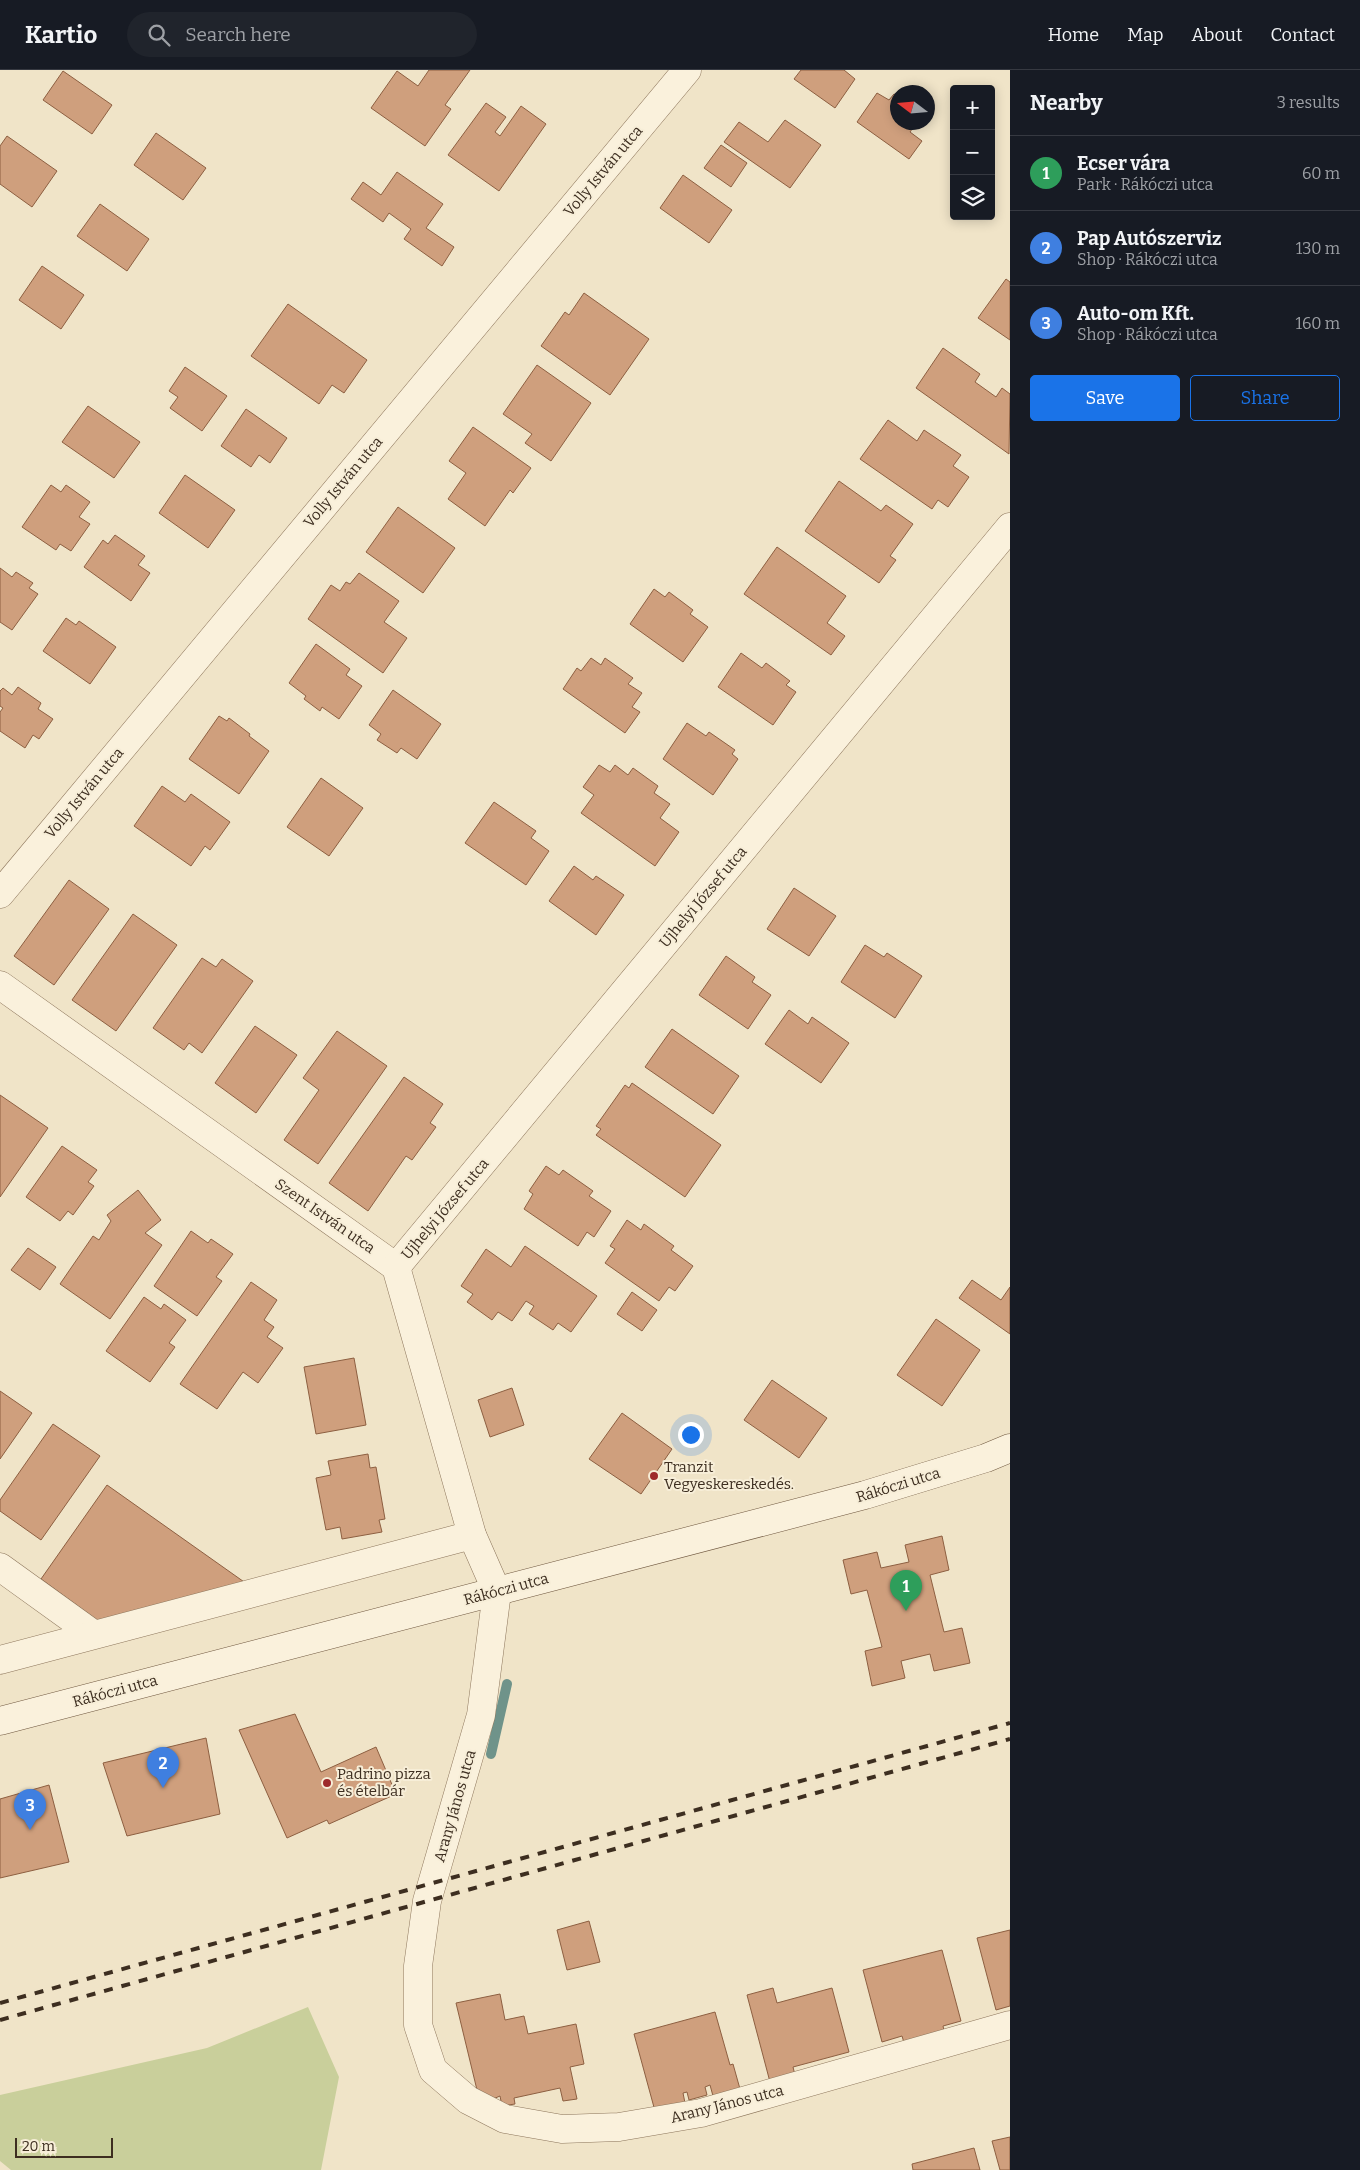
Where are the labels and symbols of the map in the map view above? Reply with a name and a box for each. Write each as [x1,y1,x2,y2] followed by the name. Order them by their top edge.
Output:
[890,85,935,130] north arrow
[560,122,646,220] street label: Volly István utca
[300,433,386,531] street label: Volly István utca
[41,744,127,842] street label: Volly István utca
[655,843,751,951] street label: Ujhelyi József utca
[397,1155,493,1263] street label: Ujhelyi József utca
[271,1175,379,1257] street label: Szent István utca
[678,1422,704,1448] your location
[664,1458,794,1493] place label: Tranzit Vegyeskereskedés.
[854,1464,942,1506] street label: Rákóczi utca
[648,1470,660,1482] marker: Tranzit Vegyeskereskedés.
[462,1569,550,1609] street label: Rákóczi utca
[890,1570,922,1611] pin: 1
[71,1671,159,1711] street label: Rákóczi utca
[147,1747,179,1788] pin: 2
[430,1748,480,1864] street label: Arany János utca
[337,1765,431,1800] place label: Padrino pizza és ételbár
[321,1777,333,1789] marker: Padrino pizza és ételbár
[14,1789,46,1830] pin: 3
[669,2081,785,2127] street label: Arany János utca
[15,2135,112,2158] scale bar

